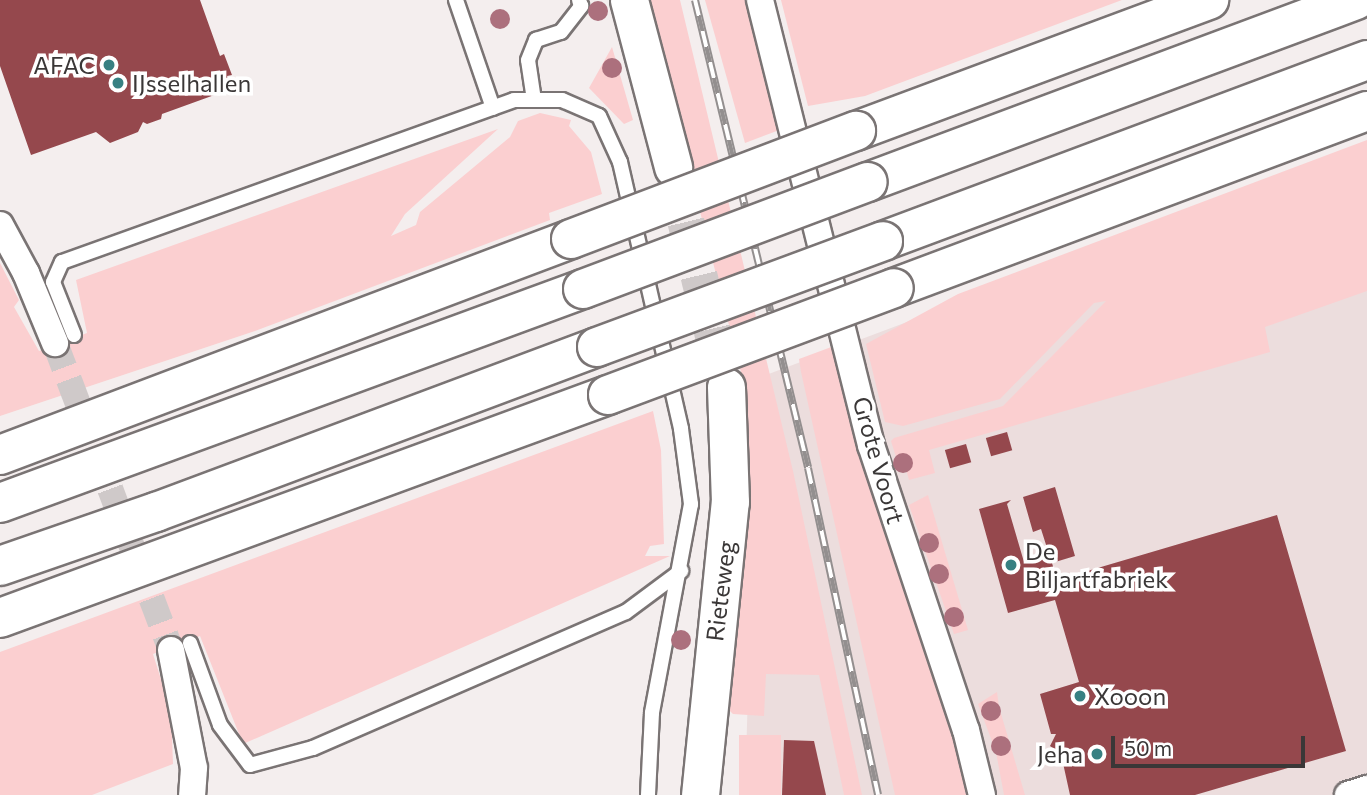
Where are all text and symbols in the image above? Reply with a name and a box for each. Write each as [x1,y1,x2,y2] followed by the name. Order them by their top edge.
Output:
[33,51,95,79] place label: AFAC
[101,57,117,73] marker: AFAC
[132,69,251,97] place label: IJsselhallen
[110,75,126,91] marker: IJsselhallen
[847,393,911,527] street label: Grote Voort
[1025,537,1168,593] place label: De Biljartfabriek
[700,539,740,643] street label: Rieteweg
[1003,557,1019,573] marker: De Biljartfabriek
[1094,682,1166,710] place label: Xooon
[1072,688,1088,704] marker: Xooon
[1115,722,1309,766] scale bar
[1124,735,1172,760] text: 50 m
[1037,740,1083,768] place label: Jeha
[1089,746,1105,762] marker: Jeha

